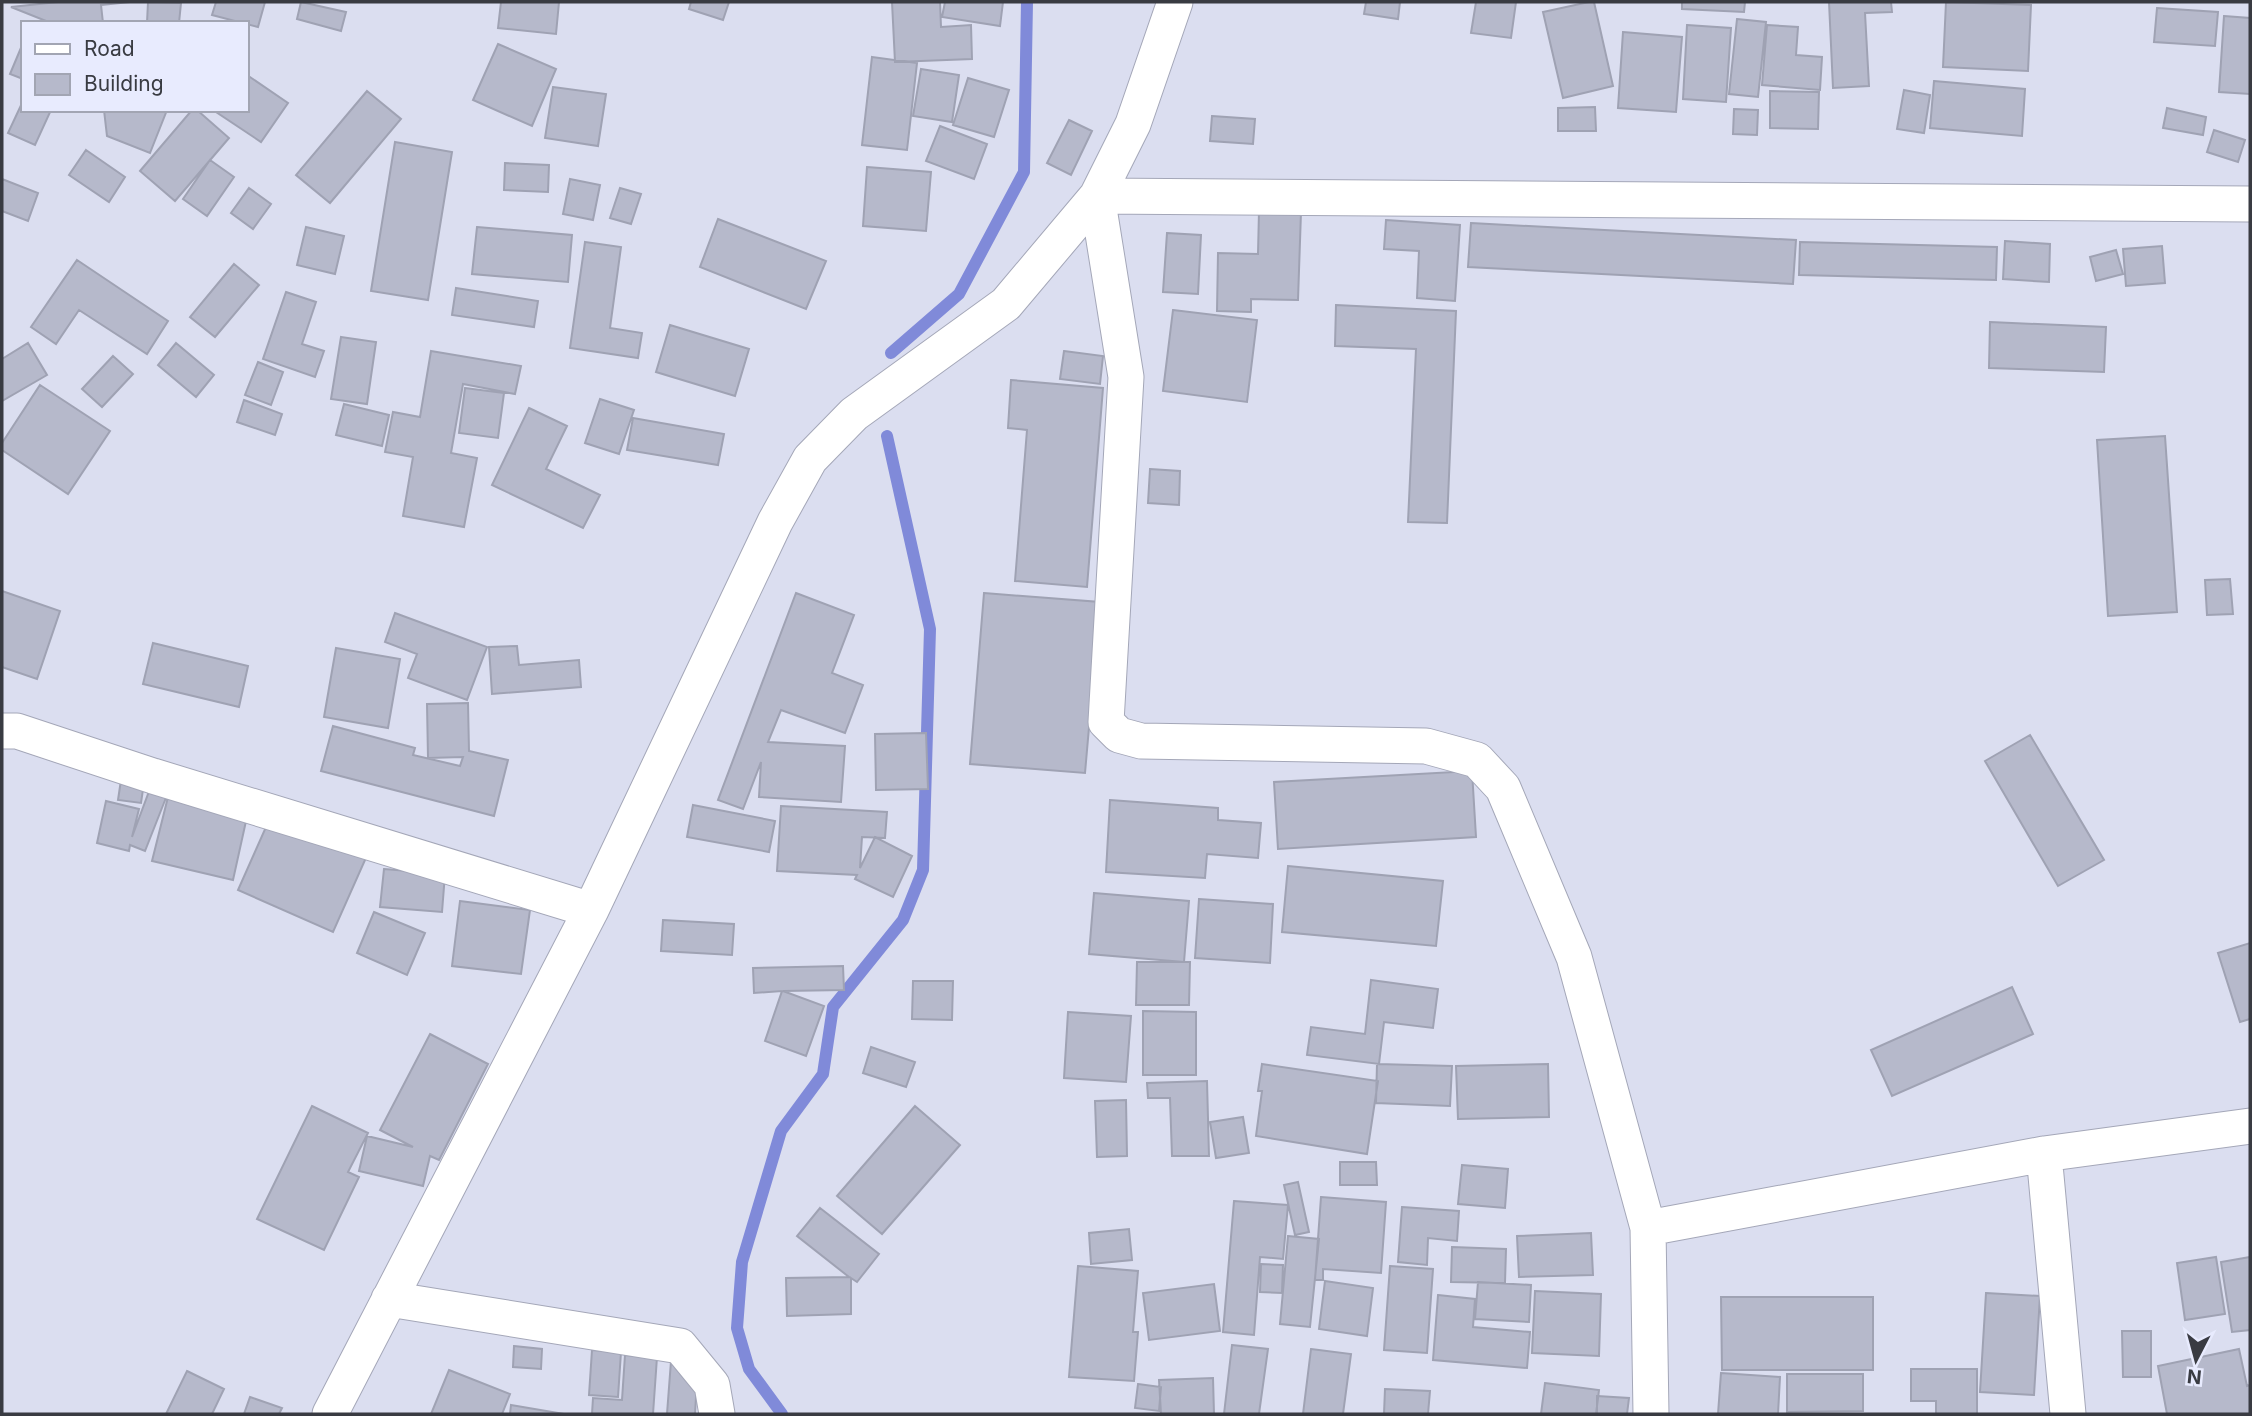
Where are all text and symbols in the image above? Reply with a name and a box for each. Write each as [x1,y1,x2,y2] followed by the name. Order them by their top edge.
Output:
[21,21,248,112] legend
[84,36,135,61] text: Road
[84,71,164,96] text: Building
[2161,1325,2231,1395] north arrow
[2186,1364,2203,1389] text: N

